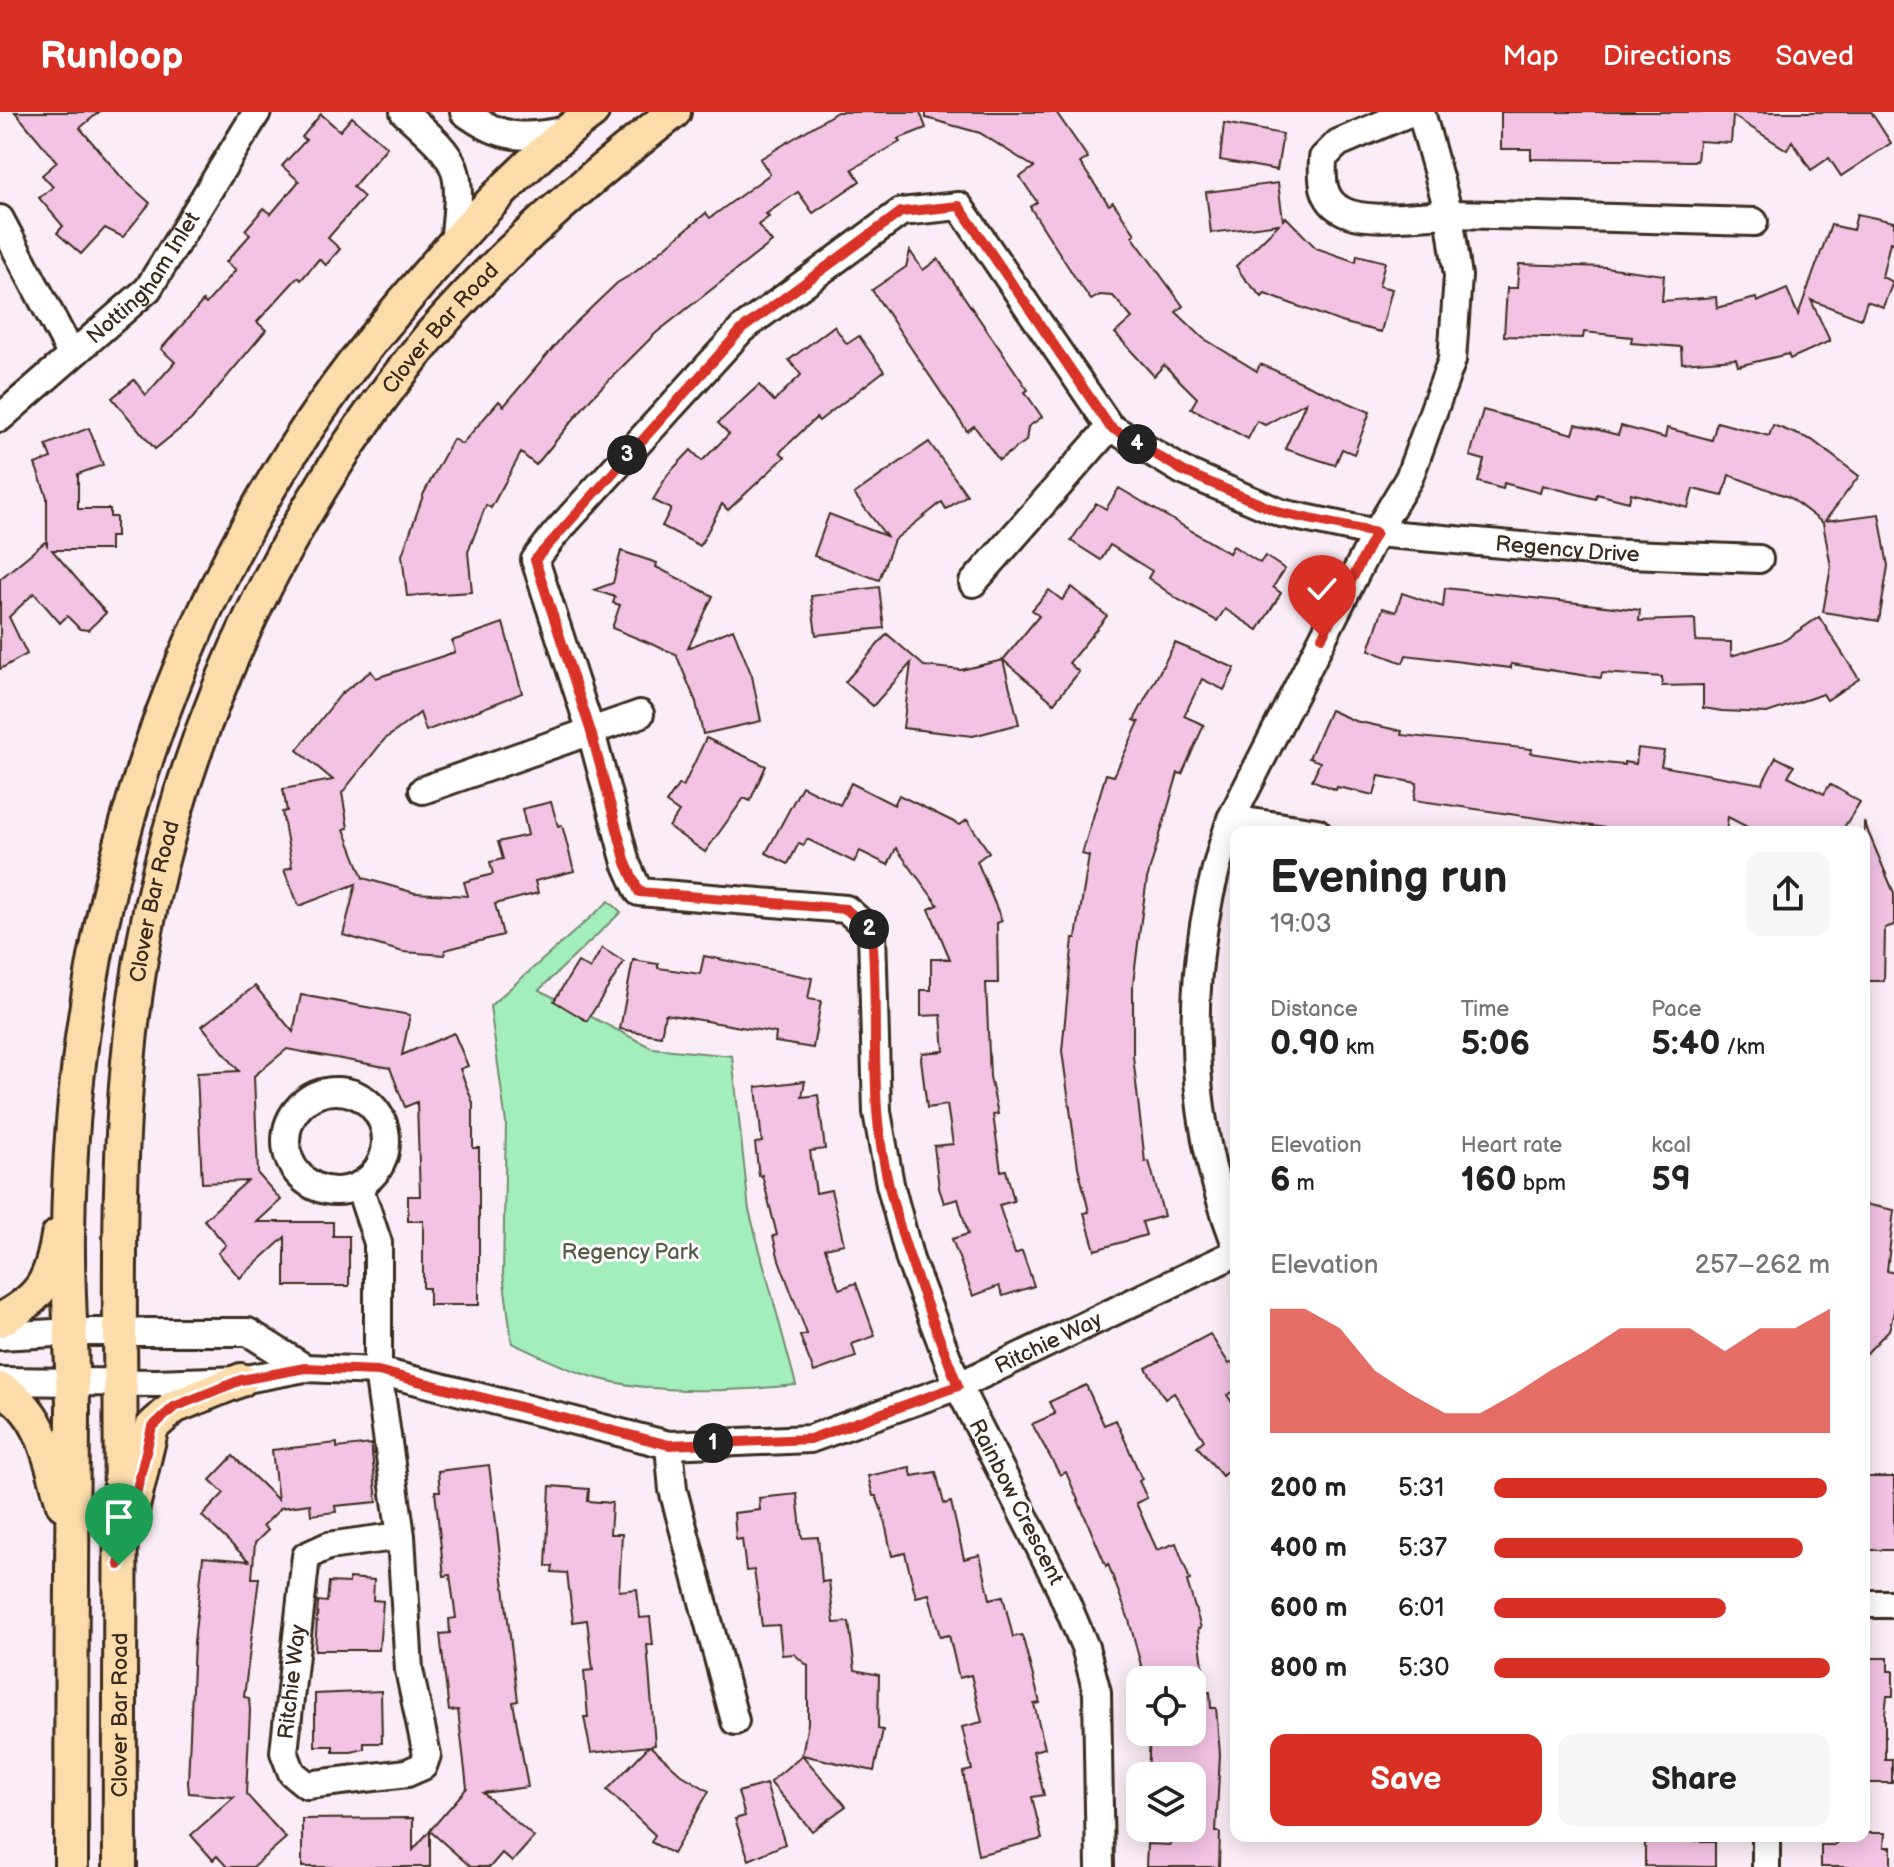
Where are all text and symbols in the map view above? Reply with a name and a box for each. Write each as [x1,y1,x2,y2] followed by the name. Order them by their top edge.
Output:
[40,34,183,79] text: Runloop
[1502,40,1559,73] text: Map
[1603,40,1731,73] text: Directions
[1775,40,1854,73] text: Saved
[81,207,206,350] street label: Nottingham Inlet
[376,257,504,399] street label: Clover Bar Road
[1117,424,1157,464] pin: 4
[1131,430,1143,457] text: 4
[607,435,647,475] pin: 3
[621,441,633,468] text: 3
[1494,530,1640,568] street label: Regency Drive
[1288,555,1356,637] pin
[1300,567,1344,611] icon: check
[124,818,185,984] street label: Clover Bar Road
[1270,852,1507,905] text: Evening run
[1746,852,1830,936] button: share
[849,909,889,949] pin: 2
[1270,909,1332,940] text: 19:03
[862,915,876,942] text: 2
[1270,996,1358,1023] text: Distance
[1461,996,1509,1023] text: Time
[1651,996,1702,1023] text: Pace
[1270,1023,1340,1064] text: 0.90
[1461,1023,1530,1064] text: 5:06
[1651,1023,1720,1064] text: 5:40
[1340,1034,1375,1061] text: km
[1720,1034,1765,1061] text: /km
[1270,1132,1362,1159] text: Elevation
[1461,1132,1562,1159] text: Heart rate
[1651,1132,1691,1159] text: kcal
[1270,1159,1291,1200] text: 6
[1461,1159,1517,1200] text: 160
[1651,1159,1691,1200] text: 59
[1291,1170,1315,1197] text: m
[1517,1170,1566,1197] text: bpm
[561,1239,699,1266] park label: Regency Park
[1270,1250,1378,1281] text: Elevation
[1695,1250,1830,1281] text: 257–262 m
[991,1306,1106,1380] street label: Ritchie Way
[963,1415,1070,1590] street label: Rainbow Crescent
[693,1423,733,1463] pin: 1
[708,1429,718,1456] text: 1
[1270,1473,1347,1504] text: 200 m
[1398,1473,1444,1504] text: 5:31
[85,1483,153,1565] pin
[97,1495,141,1539] icon: arrive
[1270,1533,1347,1564] text: 400 m
[1398,1533,1447,1564] text: 5:37
[1270,1593,1347,1624] text: 600 m
[1398,1593,1445,1624] text: 6:01
[272,1623,312,1741] street label: Ritchie Way
[106,1633,134,1797] street label: Clover Bar Road
[1270,1653,1347,1684] text: 800 m
[1398,1653,1449,1684] text: 5:30
[1126,1666,1206,1842] map controls
[1126,1666,1206,1746] button: locate
[1270,1734,1542,1826] button: Save
[1558,1734,1830,1826] button: Share
[1126,1762,1206,1842] button: layers

